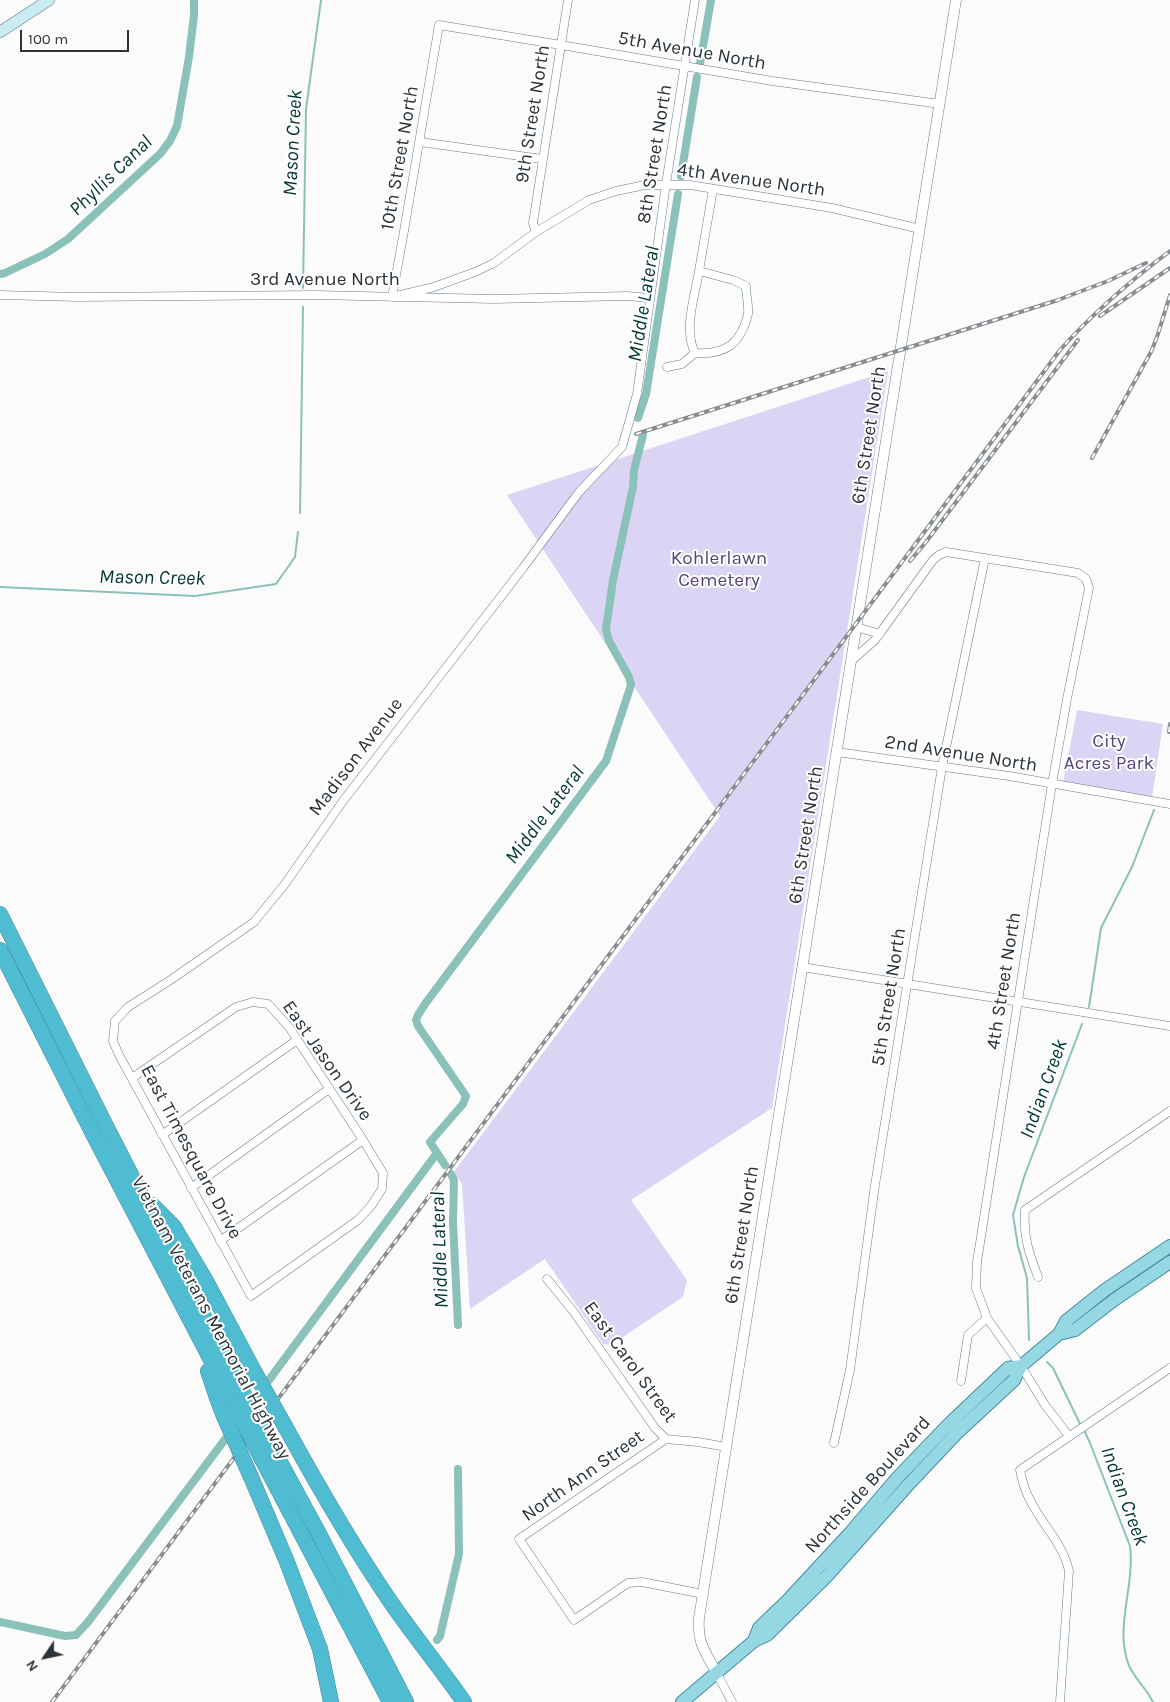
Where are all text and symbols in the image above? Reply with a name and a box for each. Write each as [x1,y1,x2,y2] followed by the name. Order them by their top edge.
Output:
[22,20,131,52] scale bar
[616,27,768,75] street label: 5th Avenue North
[28,30,68,48] text: 100 m
[511,43,555,185] street label: 9th Street North
[633,83,677,225] street label: 8th Street North
[376,84,424,232] street label: 10th Street North
[278,89,308,197] water label: Mason Creek
[65,131,157,221] water label: Phyllis Canal
[675,158,827,202] street label: 4th Avenue North
[623,244,665,364] water label: Middle Lateral
[250,269,400,291] street label: 3rd Avenue North
[847,364,891,506] street label: 6th Street North
[671,548,767,592] park label: Kohlerlawn Cemetery
[99,565,205,591] water label: Mason Creek
[304,693,408,821] street label: Madison Avenue
[883,731,1039,777] street label: 2nd Avenue North
[1064,731,1154,775] park label: City Acres Park
[500,761,590,869] water label: Middle Lateral
[784,764,828,906] street label: 6th Street North
[982,910,1026,1052] street label: 4th Street North
[867,926,911,1068] street label: 5th Street North
[277,996,377,1126] street label: East Jason Drive
[1015,1036,1073,1142] water label: Indian Creek
[135,1061,247,1243] street label: East Timesquare Drive
[720,1164,764,1306] street label: 6th Street North
[126,1172,296,1464] street label: Vietnam Veterans Memorial Highway
[426,1191,454,1309] water label: Middle Lateral
[578,1297,682,1427] street label: East Carol Street
[800,1412,936,1558] street label: Northside Boulevard
[518,1425,648,1527] street label: North Ann Street
[1095,1443,1153,1549] water label: Indian Creek
[20,1632,70,1682] north arrow
[22,1657,42,1675] text: N

